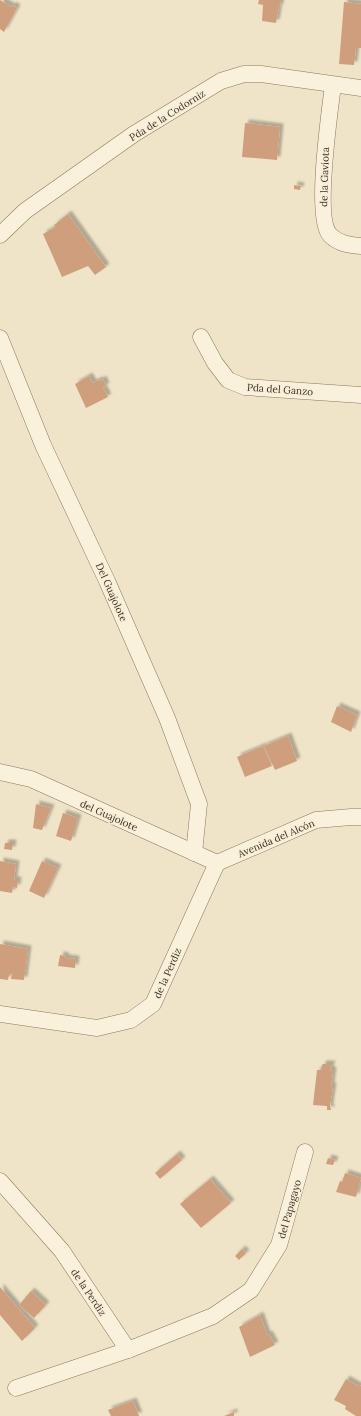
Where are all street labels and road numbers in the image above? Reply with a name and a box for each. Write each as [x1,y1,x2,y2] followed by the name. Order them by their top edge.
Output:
[127,87,208,144] street label: Pda de la Codorniz
[317,147,332,207] street label: de la Gaviota
[246,381,314,398] street label: Pda del Ganzo
[93,561,131,624] street label: Del Guajolote
[78,797,140,834] street label: del Guajolote
[235,816,317,861] street label: Avenida del Alcón
[151,946,184,1001] street label: de la Perdiz
[275,1178,304,1240] street label: del Papagayo
[68,1266,109,1318] street label: de la Perdiz

